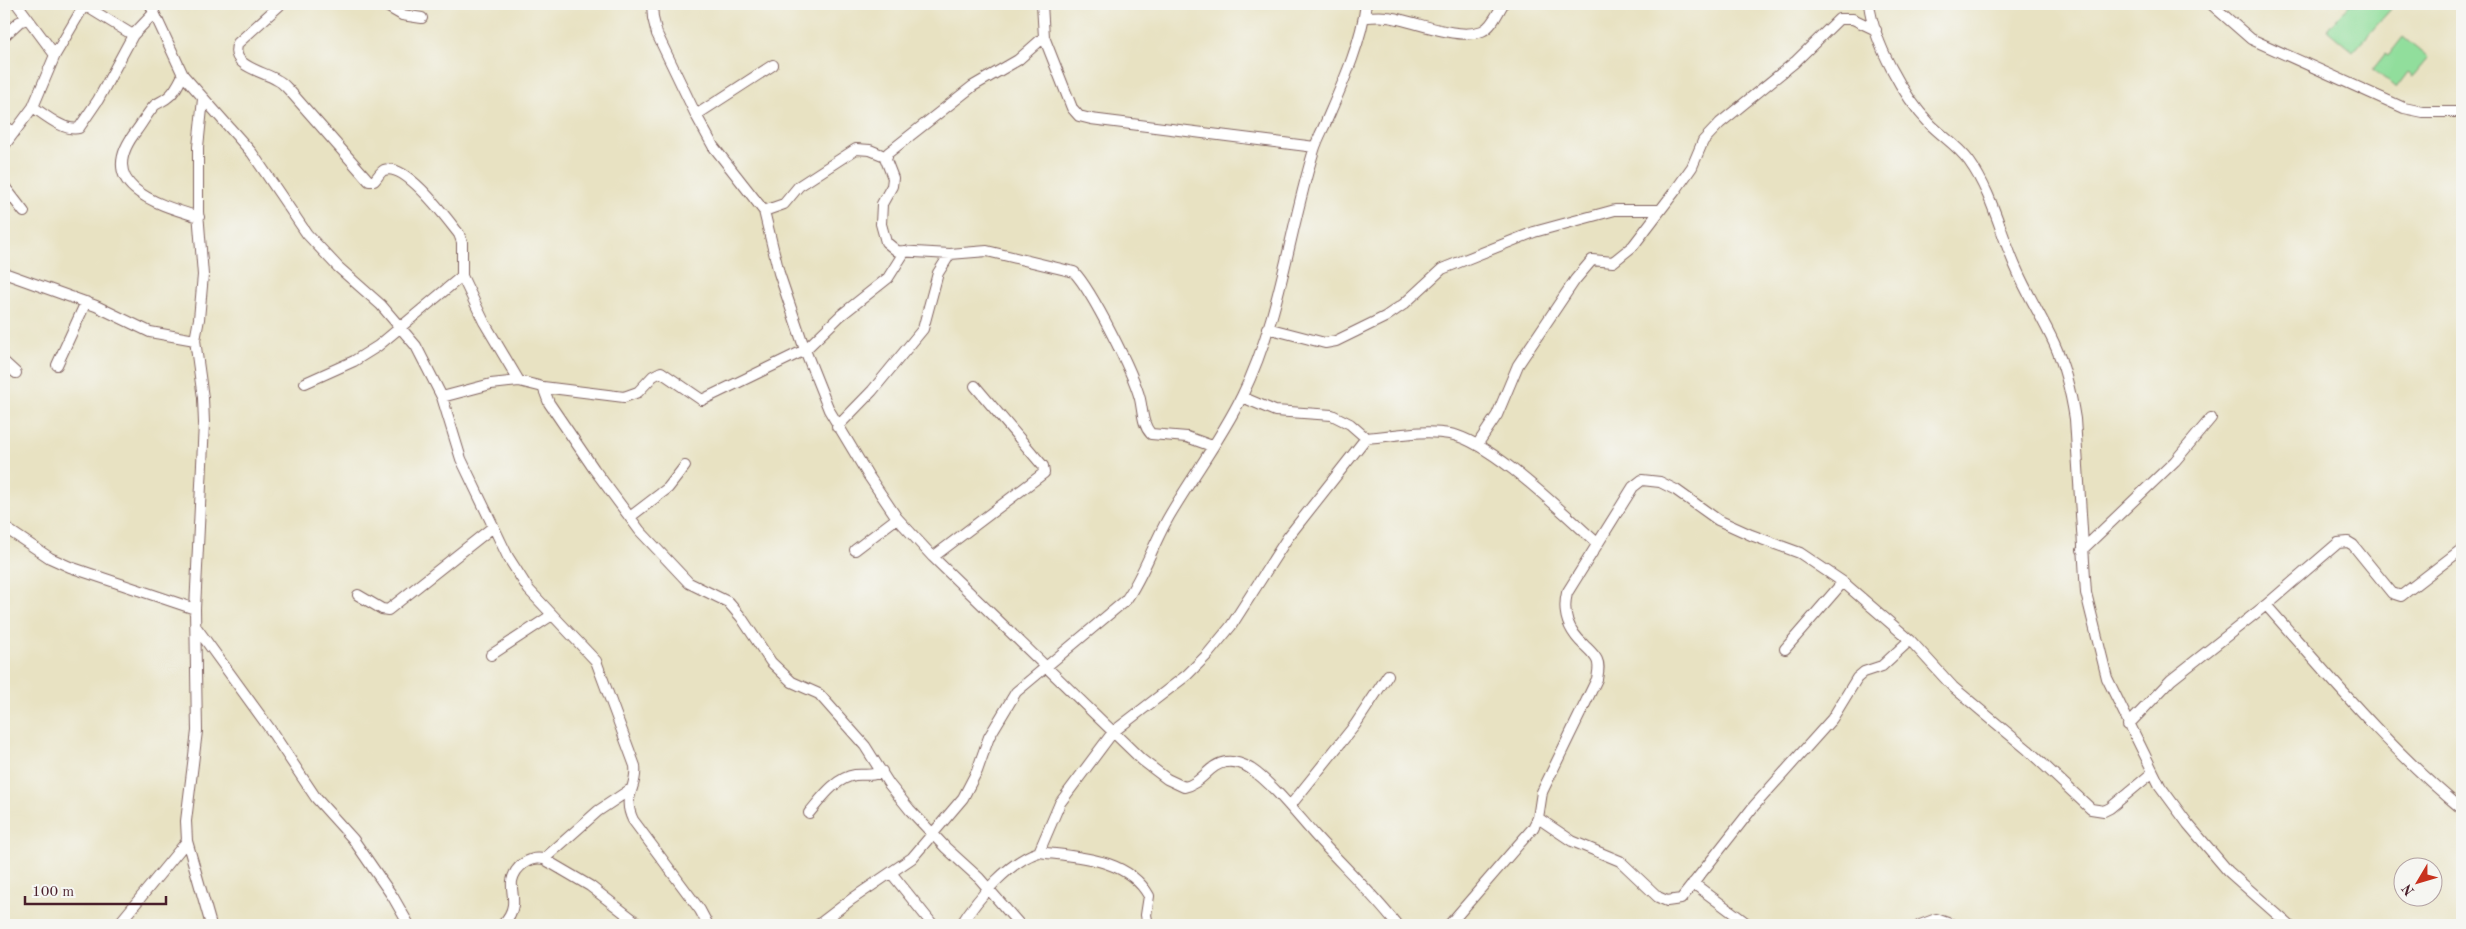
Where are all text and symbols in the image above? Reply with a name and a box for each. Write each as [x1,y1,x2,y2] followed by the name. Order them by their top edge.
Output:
[2394,856,2444,906] north arrow
[25,874,166,906] scale bar
[2400,881,2417,898] text: N
[32,885,74,900] text: 100 m

